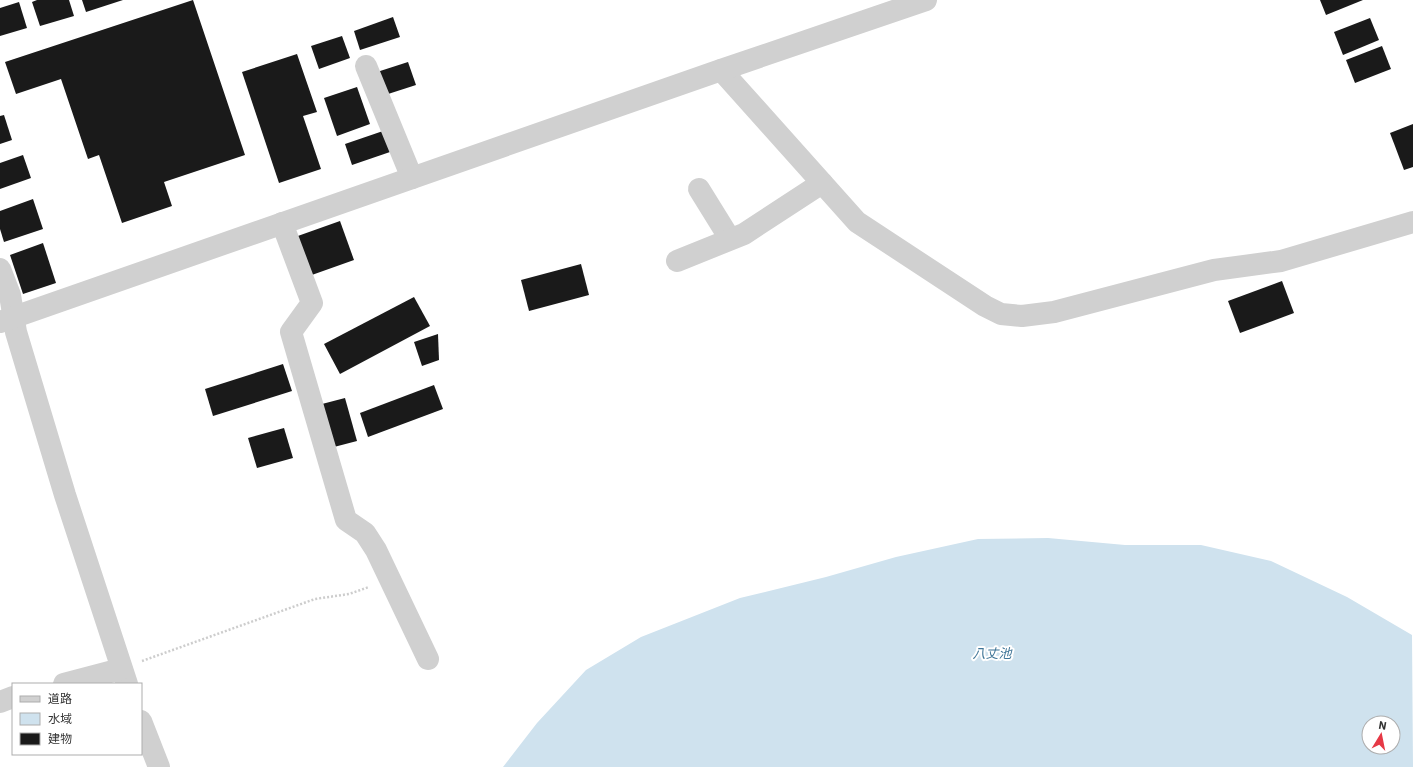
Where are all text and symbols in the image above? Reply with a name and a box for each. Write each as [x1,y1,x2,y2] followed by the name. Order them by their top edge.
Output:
[972,645,1013,662] water label: 八丈池
[12,683,142,755] legend
[48,691,72,706] text: 道路
[48,711,72,726] text: 水域
[1361,715,1401,755] north arrow
[1378,718,1388,733] text: N
[48,731,72,746] text: 建物

